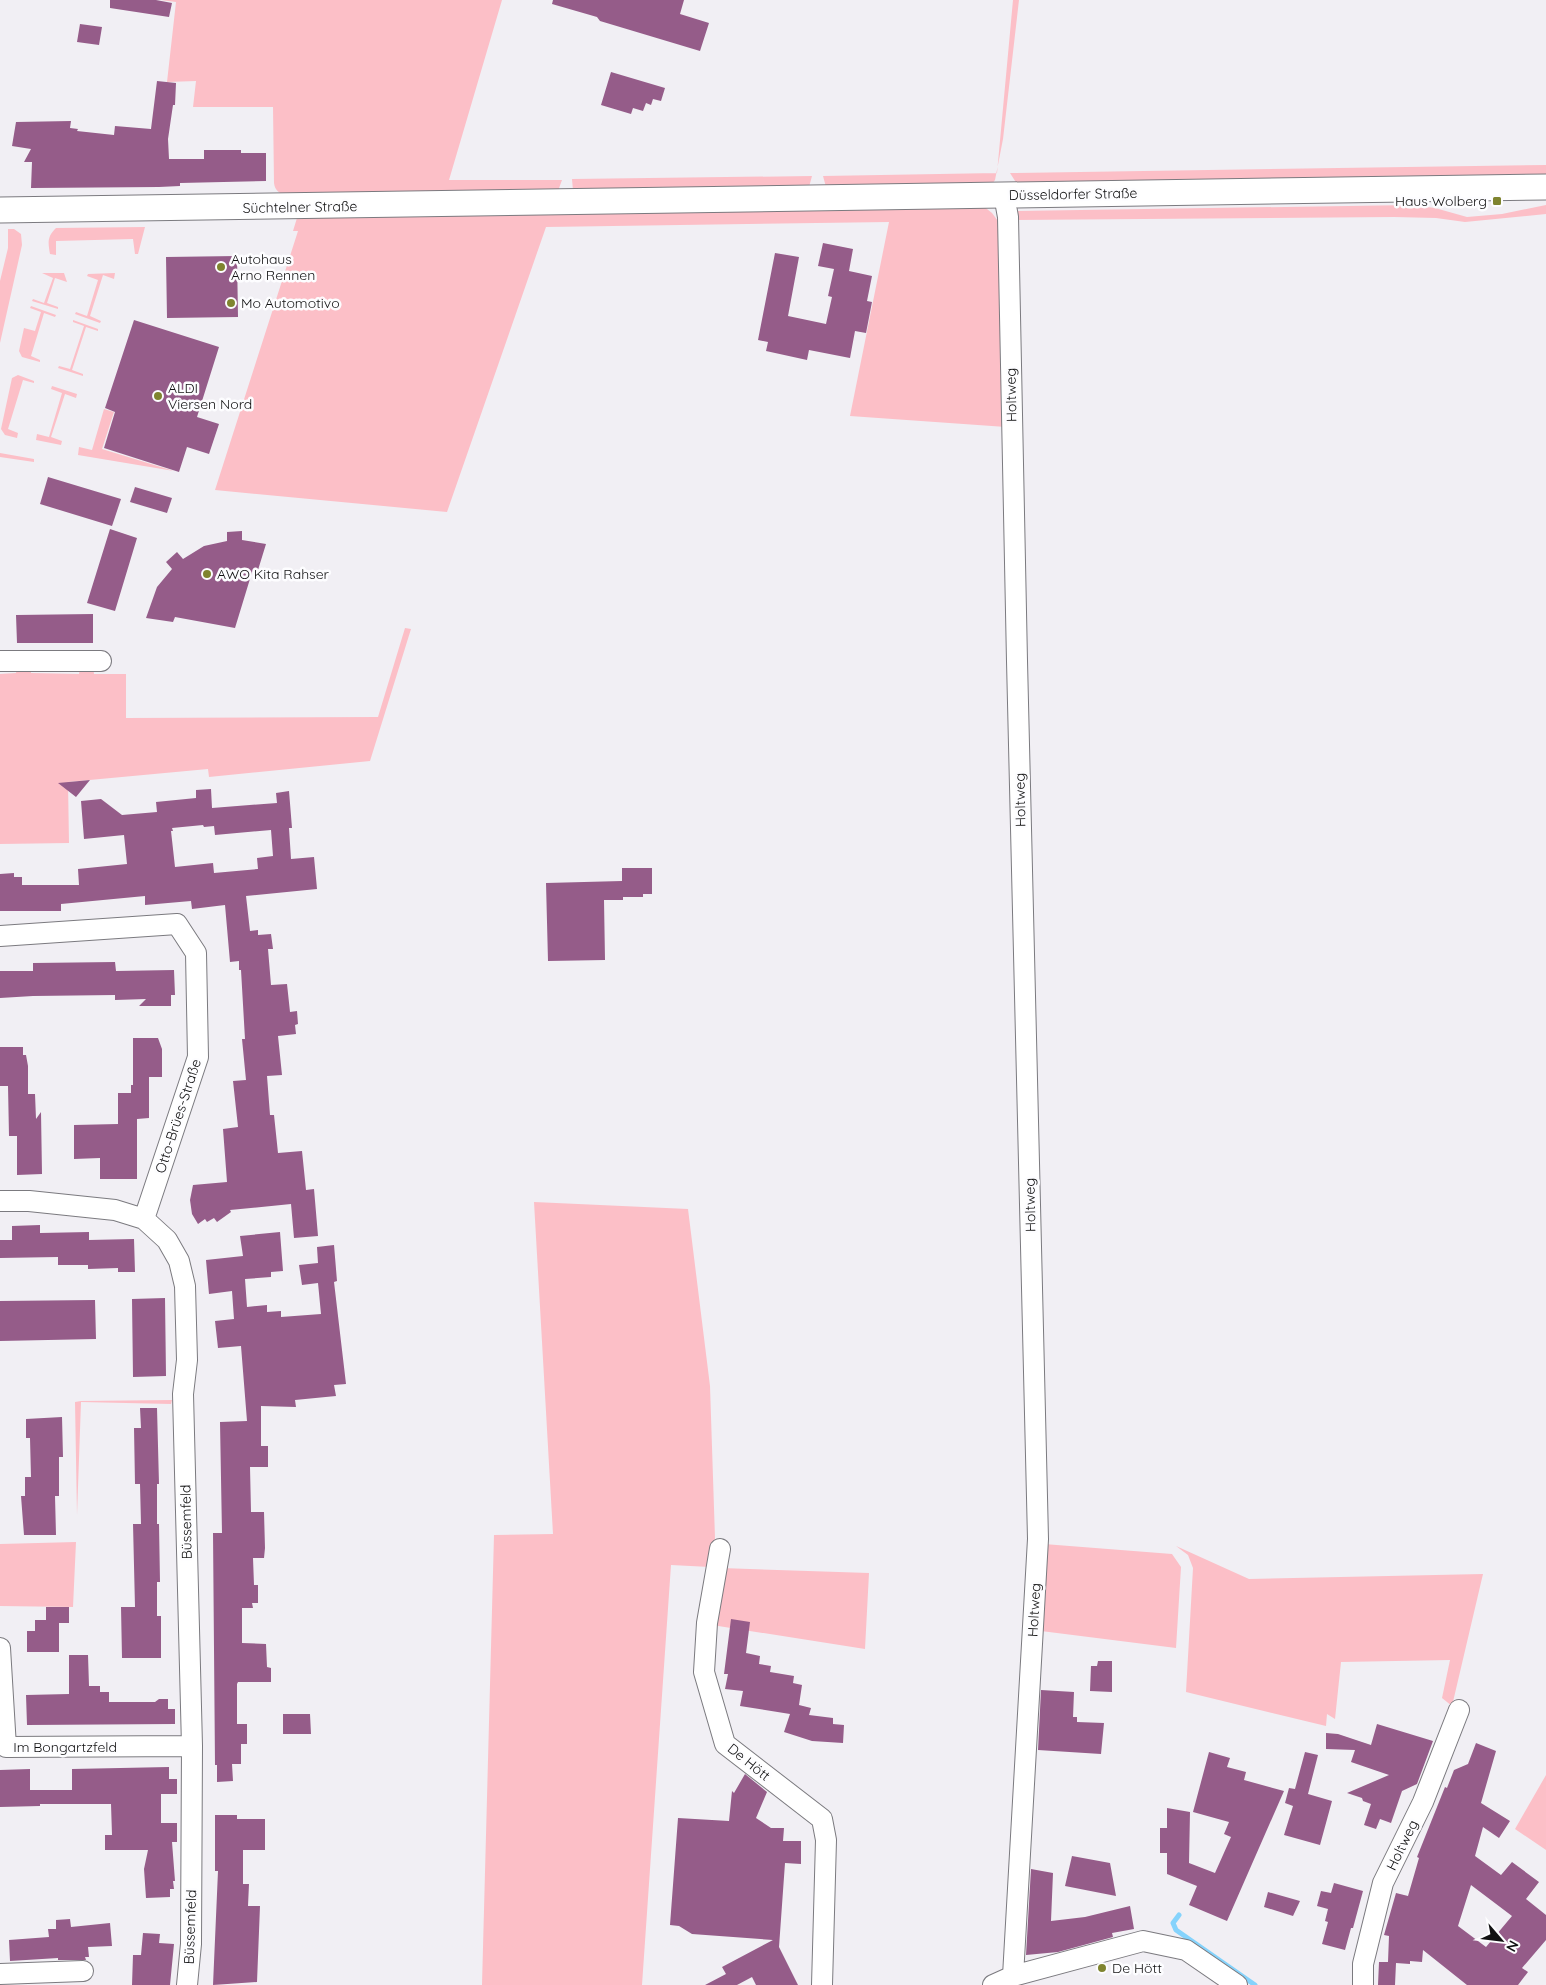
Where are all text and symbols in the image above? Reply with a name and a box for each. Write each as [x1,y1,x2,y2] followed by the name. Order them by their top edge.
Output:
[1008,184,1138,204] street label: Düsseldorfer Straße
[1395,192,1487,210] place label: Haus Wolberg
[1491,195,1503,207] marker: Haus Wolberg
[242,197,358,217] street label: Süchtelner Straße
[231,250,315,284] place label: Autohaus Arno Rennen
[215,261,227,273] marker: Autohaus Arno Rennen
[241,294,340,312] place label: Mo Automotivo
[225,297,237,309] marker: Mo Automotivo
[1002,368,1020,422] street label: Holtweg
[168,379,252,413] place label: ALDI Viersen Nord
[152,390,164,402] marker: ALDI Viersen Nord
[217,565,330,583] place label: AWO Kita Rahser
[201,568,213,580] marker: AWO Kita Rahser
[1011,773,1029,827] street label: Holtweg
[151,1056,205,1175] street label: Otto-Brües-Straße
[1021,1178,1039,1232] street label: Holtweg
[176,1484,196,1560] street label: Büssemfeld
[1024,1583,1044,1637] street label: Holtweg
[13,1738,117,1756] street label: Im Bongartzfeld
[724,1739,774,1785] street label: De Hött
[1382,1817,1422,1873] street label: Holtweg
[180,1889,200,1965] street label: Büssemfeld
[1476,1915,1526,1965] north arrow
[1502,1937,1523,1955] text: N
[1112,1959,1162,1977] place label: De Hött
[1096,1962,1108,1974] marker: De Hött

